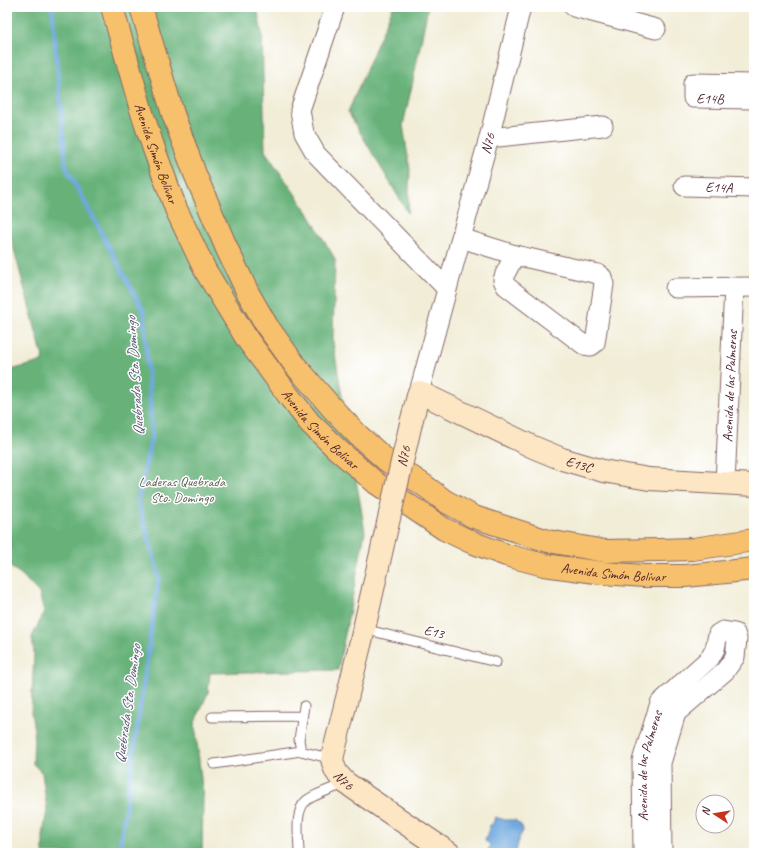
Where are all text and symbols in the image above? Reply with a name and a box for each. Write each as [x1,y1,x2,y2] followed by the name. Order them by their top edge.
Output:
[696,90,726,107] street label: E14B
[131,101,182,207] street label: Avenida Simón Bolívar
[477,130,499,156] street label: N76
[705,178,734,196] street label: E14A
[121,314,149,436] water label: Quebrada Sto. Domingo
[718,329,741,442] street label: Avenida de las Palmeras
[278,386,363,474] street label: Avenida Simón Bolívar
[393,443,414,468] street label: N76
[564,452,596,476] street label: E13C
[139,473,226,506] park label: Laderas Quebrada Sto. Domingo
[560,559,666,585] street label: Avenida Simón Bolívar
[422,621,447,643] street label: E13
[110,642,146,764] water label: Quebrada Sto. Domingo
[633,708,666,821] street label: Avenida de las Palmeras
[330,767,357,794] street label: N76
[695,794,735,834] north arrow
[698,805,713,817] text: N

